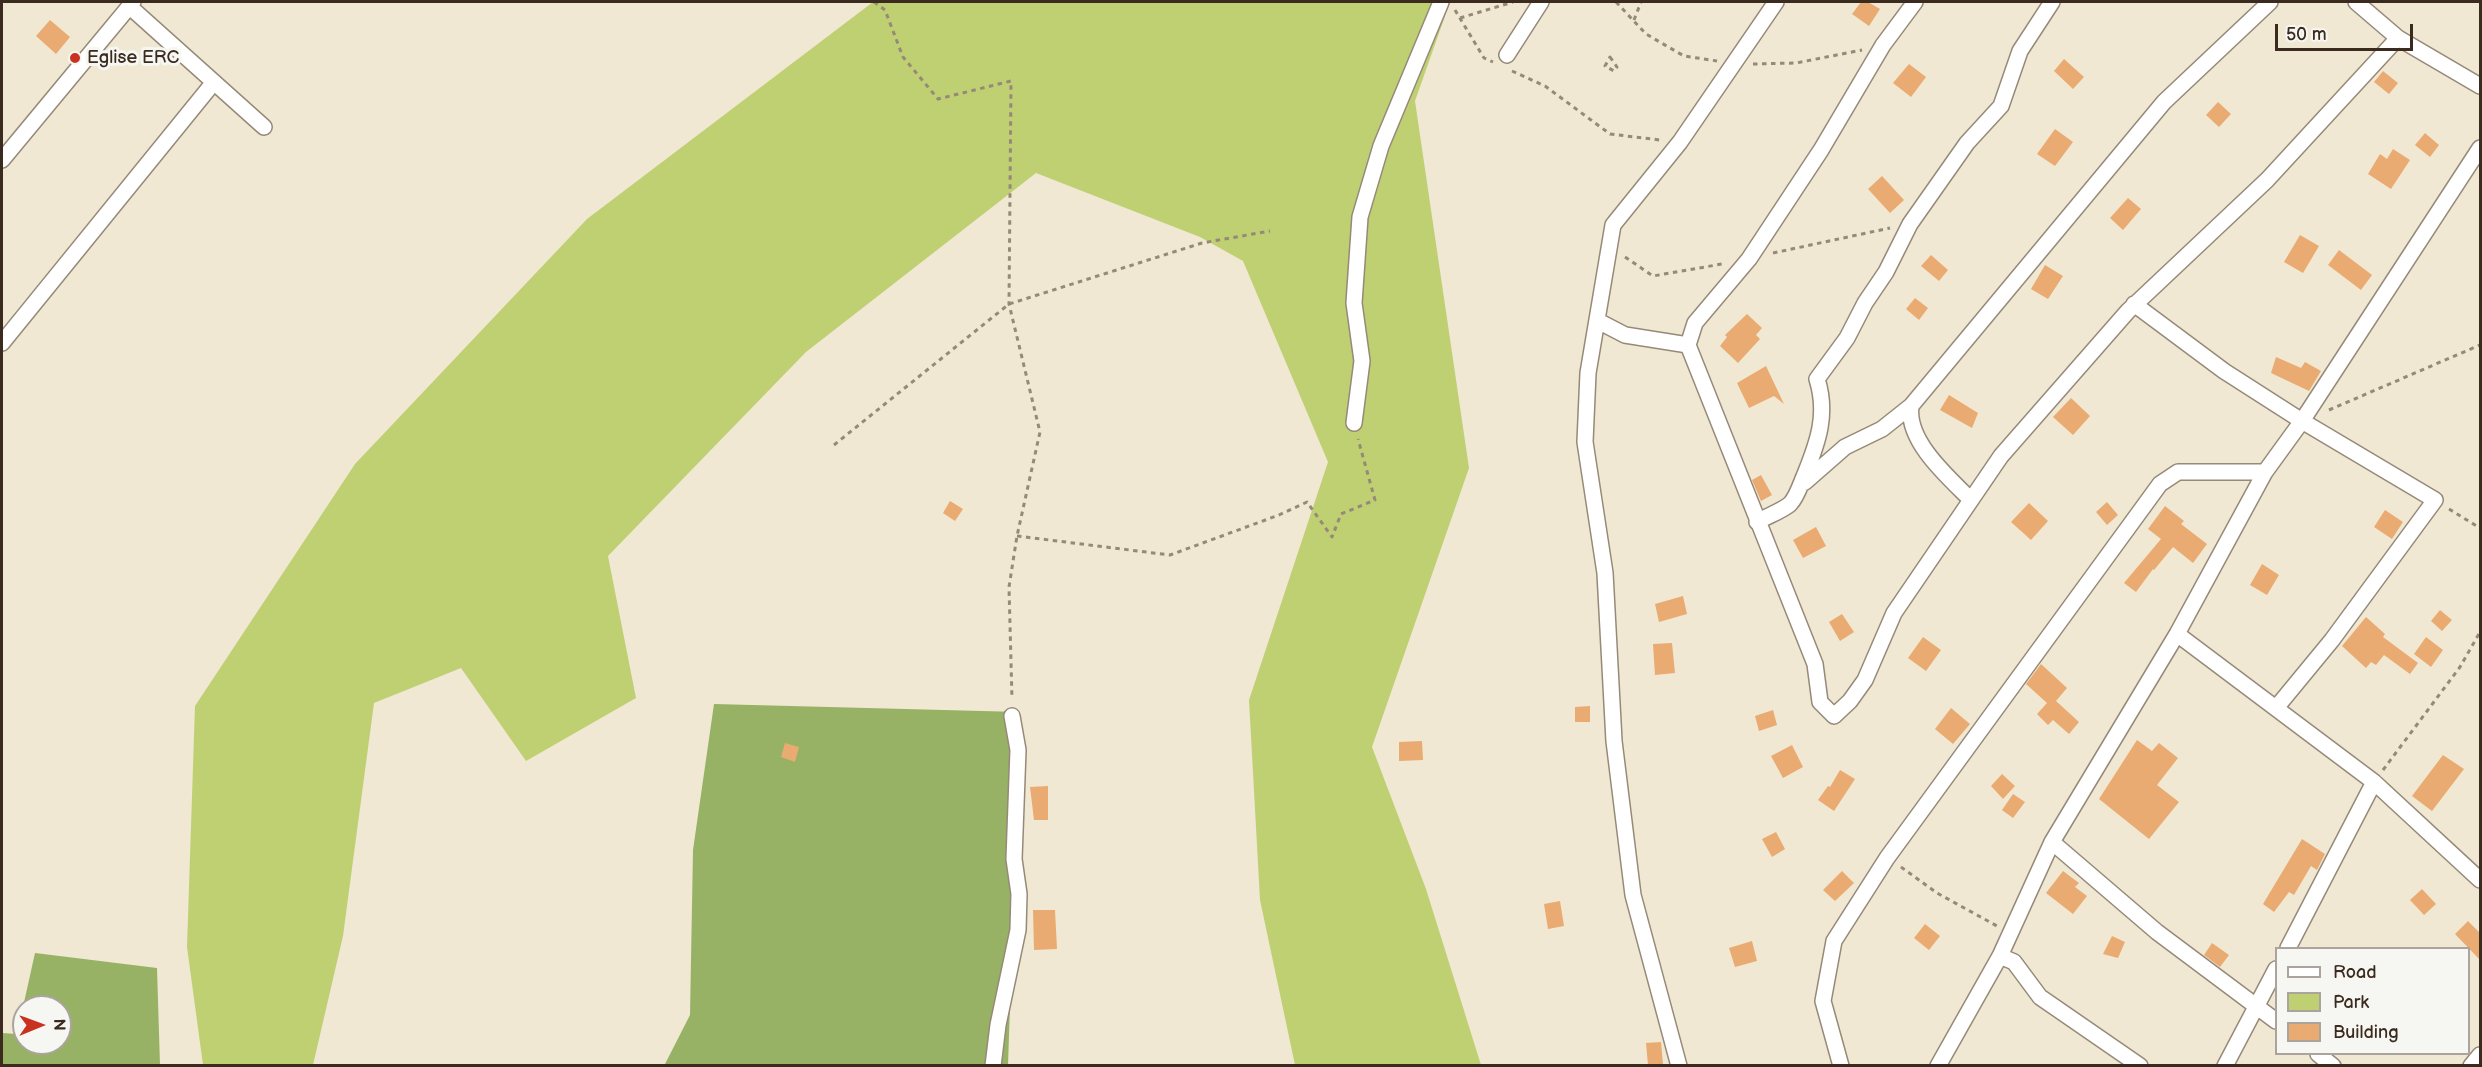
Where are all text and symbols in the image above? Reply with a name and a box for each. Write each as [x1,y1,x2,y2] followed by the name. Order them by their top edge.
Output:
[2278,12,2416,50] scale bar
[2286,24,2327,45] text: 50 m
[87,47,179,69] place label: Eglise ERC
[68,51,82,65] marker: Eglise ERC
[2275,947,2470,1055] legend
[2333,962,2377,983] text: Road
[2333,992,2369,1013] text: Park
[12,995,72,1055] north arrow
[49,1019,68,1031] text: N
[2333,1022,2399,1043] text: Building

